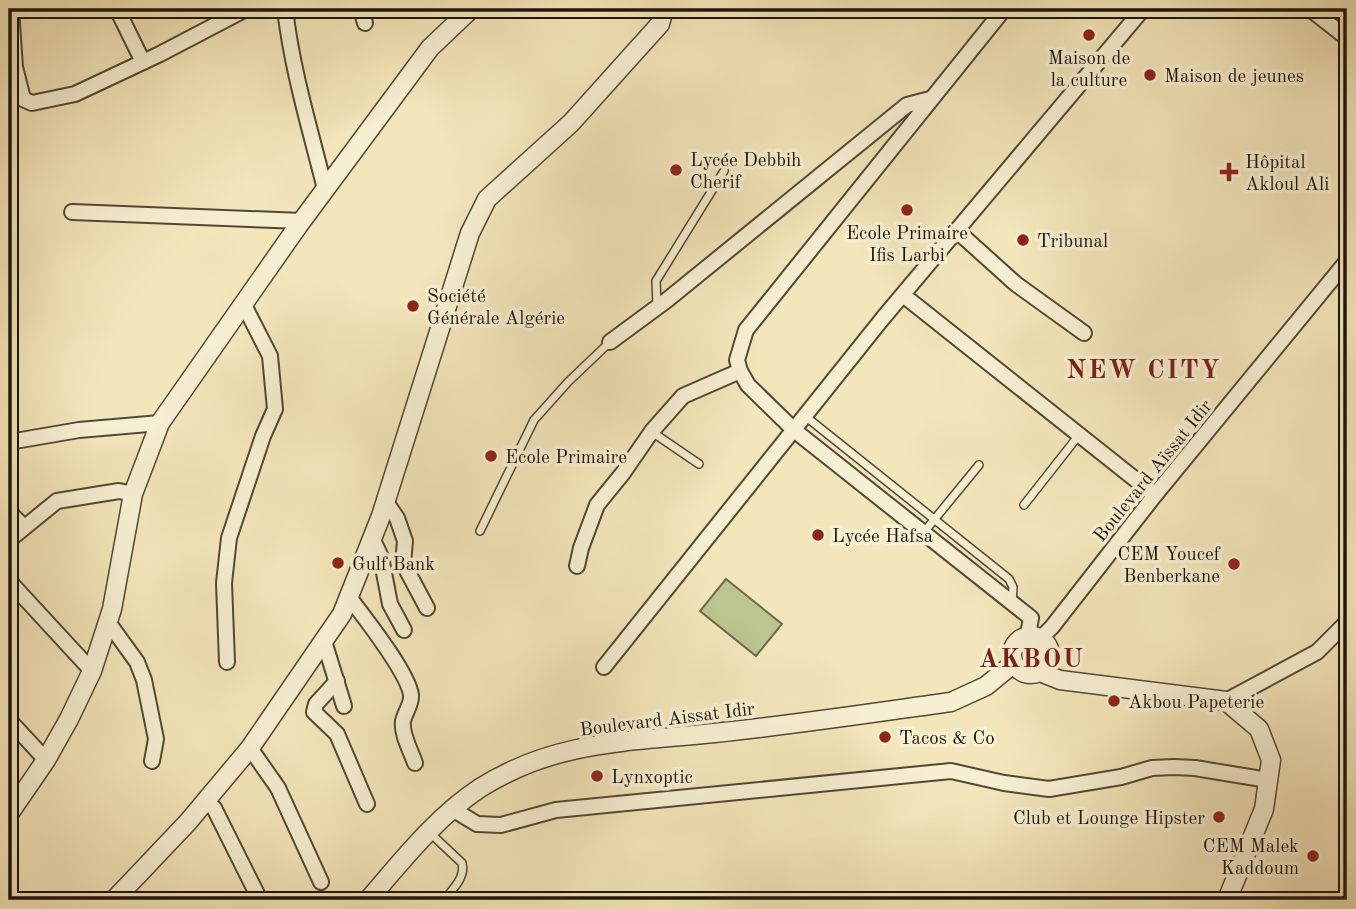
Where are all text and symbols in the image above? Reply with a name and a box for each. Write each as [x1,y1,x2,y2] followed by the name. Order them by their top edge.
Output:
[1081,27,1097,43] marker: Maison de la culture
[1048,50,1130,91] place label: Maison de la culture
[1142,67,1158,83] marker: Maison de jeunes
[1164,68,1304,87] place label: Maison de jeunes
[690,152,801,193] place label: Lycée Debbih Cherif
[1245,154,1329,195] place label: Hôpital Akloul Ali
[668,162,684,178] marker: Lycée Debbih Cherif
[1219,162,1239,182] marker: Hôpital Akloul Ali
[899,202,915,218] marker: Ecole Primaire Ifis Larbi
[846,225,968,266] place label: Ecole Primaire Ifis Larbi
[1015,232,1031,248] marker: Tribunal
[1037,233,1108,252] place label: Tribunal
[427,288,565,329] place label: Société Générale Algérie
[405,298,421,314] marker: Société Générale Algérie
[1066,358,1222,384] district label: NEW CITY
[1091,397,1217,546] street label: Boulevard Aïssat Idir
[483,448,499,464] marker: Ecole Primaire
[505,449,627,468] place label: Ecole Primaire
[810,527,826,543] marker: Lycée Hafsa
[832,528,934,547] place label: Lycée Hafsa
[1118,546,1221,587] place label: CEM Youcef Benberkane
[330,555,346,571] marker: Gulf Bank
[352,556,435,575] place label: Gulf Bank
[1226,556,1242,572] marker: CEM Youcef Benberkane
[979,647,1085,673] district label: AKBOU
[1106,693,1122,709] marker: Akbou Papeterie
[1128,694,1264,713] place label: Akbou Papeterie
[579,700,756,741] street label: Boulevard Aissat Idir
[877,729,893,745] marker: Tacos & Co
[899,730,995,749] place label: Tacos & Co
[589,768,605,784] marker: Lynxoptic
[611,769,693,788] place label: Lynxoptic
[1211,809,1227,825] marker: Club et Lounge Hipster
[1013,810,1205,829] place label: Club et Lounge Hipster
[1203,838,1299,879] place label: CEM Malek Kaddoum
[1305,848,1321,864] marker: CEM Malek Kaddoum

